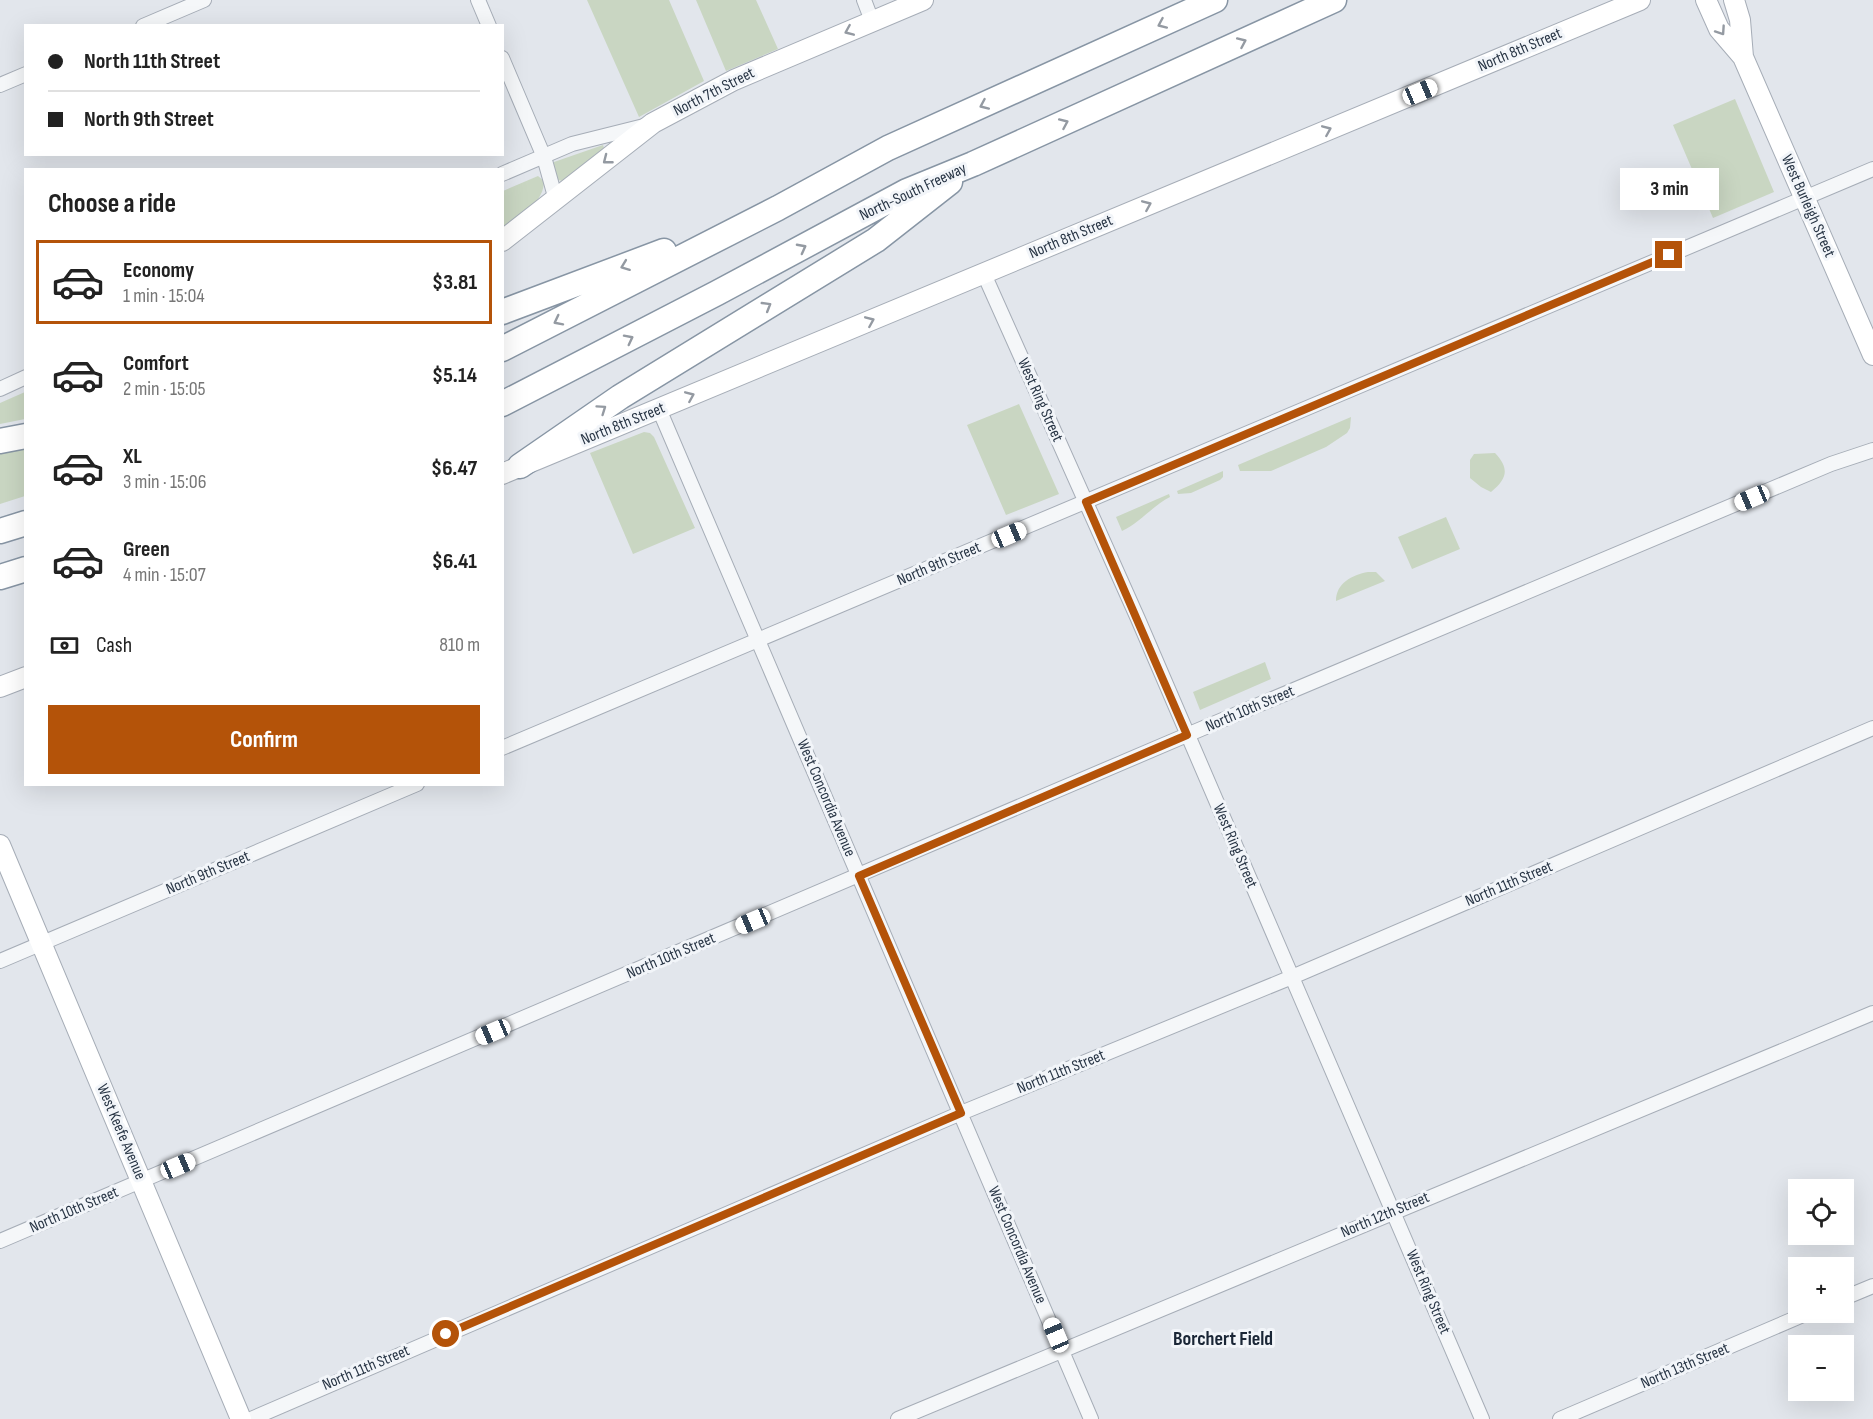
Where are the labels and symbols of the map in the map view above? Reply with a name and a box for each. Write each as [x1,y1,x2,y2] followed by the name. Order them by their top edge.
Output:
[1157,17,1168,29] one-way arrow
[844,24,855,36] one-way arrow
[1475,24,1565,76] street label: North 8th Street
[1714,24,1725,35] one-way arrow
[1235,37,1246,49] one-way arrow
[670,63,758,121] street label: North 7th Street
[1400,77,1440,107] car
[980,97,991,109] one-way arrow
[1058,118,1069,130] one-way arrow
[1321,125,1332,137] one-way arrow
[603,152,614,163] one-way arrow
[1777,152,1839,260] street label: West Burleigh Street
[857,159,969,225] street label: North-South Freeway
[1620,168,1718,210] callout: 3 min
[1141,200,1152,212] one-way arrow
[1026,211,1116,263] street label: North 8th Street
[1655,241,1682,268] route end
[796,244,806,255] one-way arrow
[621,259,632,271] one-way arrow
[761,301,771,313] one-way arrow
[553,313,564,325] one-way arrow
[864,316,875,328] one-way arrow
[623,334,634,346] one-way arrow
[1013,355,1067,445] street label: West Ring Street
[684,391,695,403] one-way arrow
[578,398,668,449] street label: North 8th Street
[596,405,607,416] one-way arrow
[1732,483,1772,513] car
[989,520,1029,550] car
[894,538,984,590] street label: North 9th Street
[1203,682,1297,736] street label: North 10th Street
[793,736,859,860] street label: West Concordia Avenue
[1209,801,1261,891] street label: West Ring Street
[163,847,253,899] street label: North 9th Street
[1462,857,1556,911] street label: North 11th Street
[733,906,773,936] car
[624,929,718,983] street label: North 10th Street
[473,1017,513,1047] car
[1014,1046,1108,1098] street label: North 11th Street
[92,1081,150,1183] street label: West Keefe Avenue
[158,1151,198,1181] car
[27,1183,121,1237] street label: North 10th Street
[984,1183,1050,1307] street label: West Concordia Avenue
[1338,1188,1432,1242] street label: North 12th Street
[1402,1247,1454,1337] street label: West Ring Street
[1041,1315,1071,1355] car
[432,1320,459,1347] route start
[1173,1327,1273,1351] district label: Borchert Field
[1638,1339,1732,1393] street label: North 13th Street
[319,1341,413,1395] street label: North 11th Street

